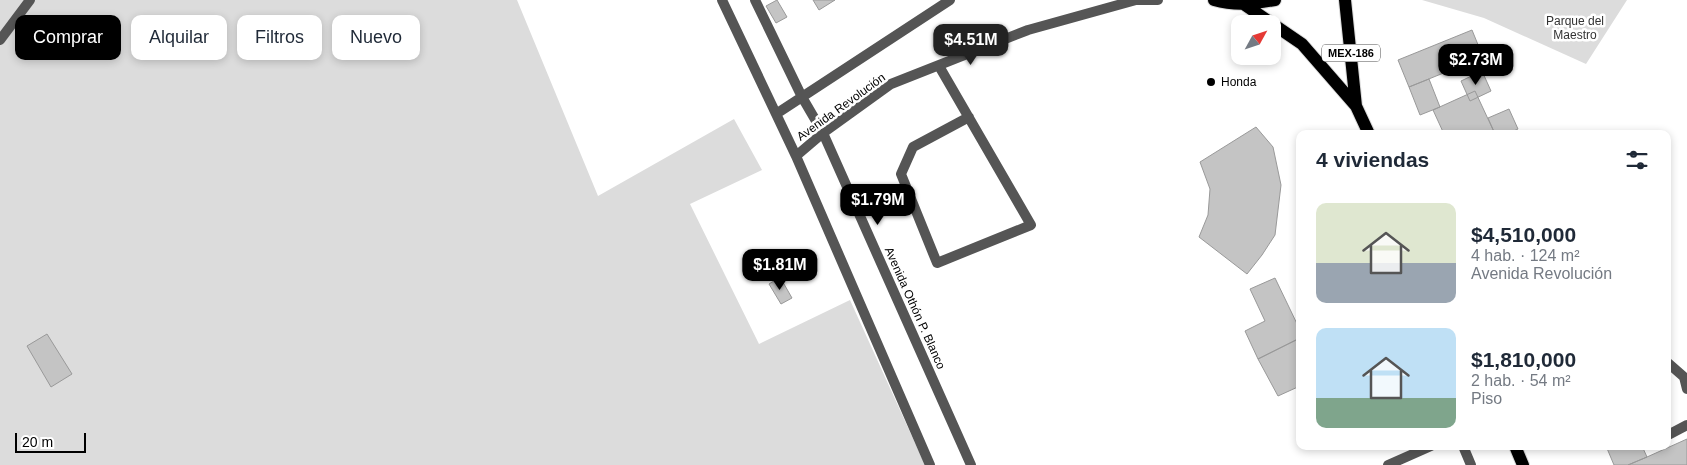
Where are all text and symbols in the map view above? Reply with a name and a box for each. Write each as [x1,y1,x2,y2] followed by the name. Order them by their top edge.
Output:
[1546,14,1604,42] park label: Parque del Maestro
[15,15,121,60] chip: Comprar
[131,15,227,60] chip: Alquilar
[237,15,322,60] chip: Filtros
[332,15,420,60] chip: Nuevo
[1231,15,1281,65] north arrow
[1231,15,1281,65] map controls
[930,23,1012,66] pin: $4.51M
[944,31,998,48] text: $4.51M
[1322,44,1380,62] road number: MEX-186
[1435,44,1517,86] pin: $2.73M
[1449,51,1503,68] text: $2.73M
[794,70,888,144] street label: Avenida Revolución
[1221,75,1257,89] place label: Honda
[1205,76,1217,88] marker: Honda
[1623,146,1651,174] icon: filters
[1316,148,1429,171] text: 4 viviendas
[837,184,919,226] pin: $1.79M
[851,191,905,208] text: $1.79M
[1356,223,1416,283] icon: home
[1471,223,1576,246] text: $4,510,000
[882,245,948,372] street label: Avenida Othón P. Blanco
[1471,247,1580,264] text: 4 hab. · 124 m²
[739,248,821,291] pin: $1.81M
[753,256,807,273] text: $1.81M
[1471,265,1612,282] text: Avenida Revolución
[1356,348,1416,408] icon: home
[1471,348,1576,371] text: $1,810,000
[1471,372,1571,389] text: 2 hab. · 54 m²
[1471,390,1502,407] text: Piso
[15,430,86,453] scale bar
[22,434,53,450] text: 20 m

